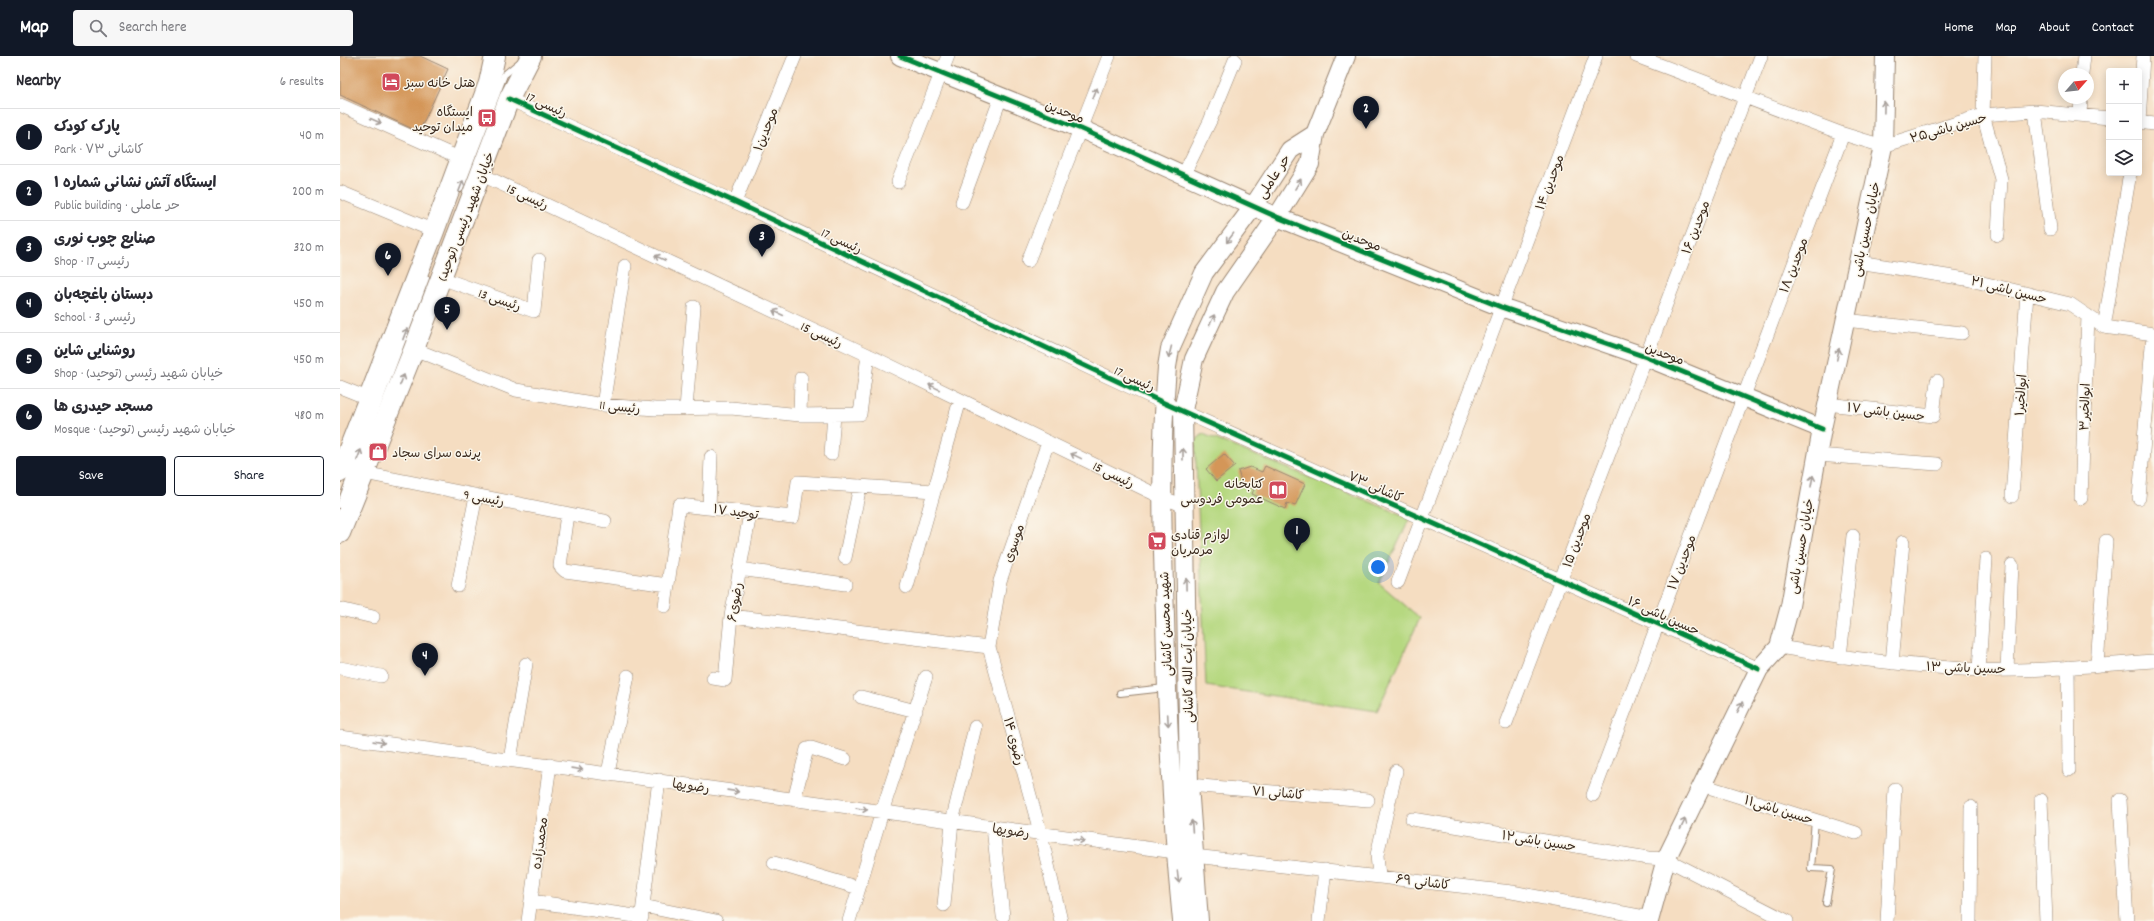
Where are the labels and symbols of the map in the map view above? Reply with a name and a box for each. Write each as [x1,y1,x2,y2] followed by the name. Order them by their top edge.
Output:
[2058,68,2094,104] north arrow
[380,71,402,93] hotel icon: هتل خانه سبز
[404,75,475,94] place label: هتل خانه سبز
[1091,88,1099,100] one-way arrow
[522,89,570,124] street label: رئیسی 17
[1353,96,1379,129] pin: 2
[1042,97,1086,130] street label: موحدین
[1880,101,1888,114] one-way arrow
[412,104,473,138] place label: ایستگاه میدان توحید
[750,105,785,155] street label: موحدین۱
[476,107,498,129] bus stop icon: ایستگاه میدان توحید
[1908,109,1990,149] street label: حسین باشی۲۵
[369,118,381,125] one-way arrow
[434,150,501,284] street label: خیابان شهید رئیسی (توحید)
[1254,151,1297,203] street label: حر عاملی
[1532,152,1571,213] street label: موحدین ۱۴
[1294,178,1302,190] one-way arrow
[458,180,466,192] one-way arrow
[503,180,551,216] street label: رئیسی 15
[1848,180,1887,279] street label: خیابان حسین باشی
[1678,198,1716,258] street label: موحدین ۱۶
[749,224,775,257] pin: 3
[817,225,865,260] street label: رئیسی 17
[1339,225,1383,258] street label: موحدین
[1226,232,1234,243] one-way arrow
[1776,236,1815,296] street label: موحدین ۱۸
[375,243,401,276] pin: 6
[655,254,667,261] one-way arrow
[1968,273,2049,310] street label: حسین باشی ۲۱
[475,285,523,318] street label: رئیسی 13
[434,297,460,330] pin: 5
[773,309,785,316] one-way arrow
[1209,315,1216,327] one-way arrow
[797,318,845,354] street label: رئیسی 15
[402,328,410,340] one-way arrow
[1642,339,1687,371] street label: موحدین
[1165,345,1173,358] one-way arrow
[1834,348,1842,361] one-way arrow
[1110,363,1158,398] street label: رئیسی 17
[398,374,406,386] one-way arrow
[2012,374,2033,417] street label: ابوالخیر۱
[928,383,940,390] one-way arrow
[2076,383,2097,431] street label: ابوالخیر۳
[598,397,641,420] street label: رئیسی 11
[1846,399,1926,428] street label: حسین باشی ۱۷
[367,441,389,463] shop icon: پرنده سرای سجاد
[392,445,481,464] place label: پرنده سرای سجاد
[1179,448,1187,461] one-way arrow
[355,450,363,462] one-way arrow
[1070,452,1082,459] one-way arrow
[1089,458,1137,495] street label: رئیسی 15
[1344,468,1406,509] street label: کاشانی ۷۳
[1809,475,1817,488] one-way arrow
[1181,476,1264,510] place label: کتابخانه عمومی فردوسی
[1267,479,1289,501] library icon: کتابخانه عمومی فردوسی
[461,486,506,513] street label: رئیسی 9
[1785,497,1820,596] street label: خیابان حسین باشی
[712,501,760,526] street label: توحید ۱۷
[1559,511,1597,571] street label: موحدین ۱۵
[1284,518,1310,551] pin: 1
[1000,522,1031,566] street label: موسوی
[1171,527,1230,561] place label: لوازم قنادی مرمریان
[1146,530,1168,552] supermarket icon: لوازم قنادی مرمریان
[1664,533,1703,593] street label: موحدین ۱۷
[1368,557,1388,577] your location
[1156,571,1179,677] street label: شهید محسن کاشانی
[1182,578,1190,591] one-way arrow
[724,581,749,623] street label: رضوی۶
[1624,593,1702,642] street label: حسین باشی ۱۶
[1179,609,1200,723] street label: خیابان آیت الله کاشانی
[412,643,438,676] pin: 4
[1926,659,2006,680] street label: حسین باشی ۱۳
[1737,702,1744,714] one-way arrow
[1165,713,1172,726] one-way arrow
[997,715,1028,768] street label: رضوی ۱۴
[372,738,385,746] one-way arrow
[570,765,583,773] one-way arrow
[671,775,711,800] street label: رضویها
[1251,783,1305,806] street label: کاشانی ۷۱
[726,787,739,795] one-way arrow
[1742,792,1815,831] street label: حسین باشی۱۱
[855,805,868,813] one-way arrow
[528,816,555,871] street label: محمدزاده
[1680,819,1687,831] one-way arrow
[991,820,1031,845] street label: رضویها
[1188,820,1195,833] one-way arrow
[1500,827,1577,858] street label: حسین باشی۱۲
[1073,836,1086,844] one-way arrow
[1174,870,1182,883] one-way arrow
[1394,871,1451,896] street label: کاشانی ۶۹

